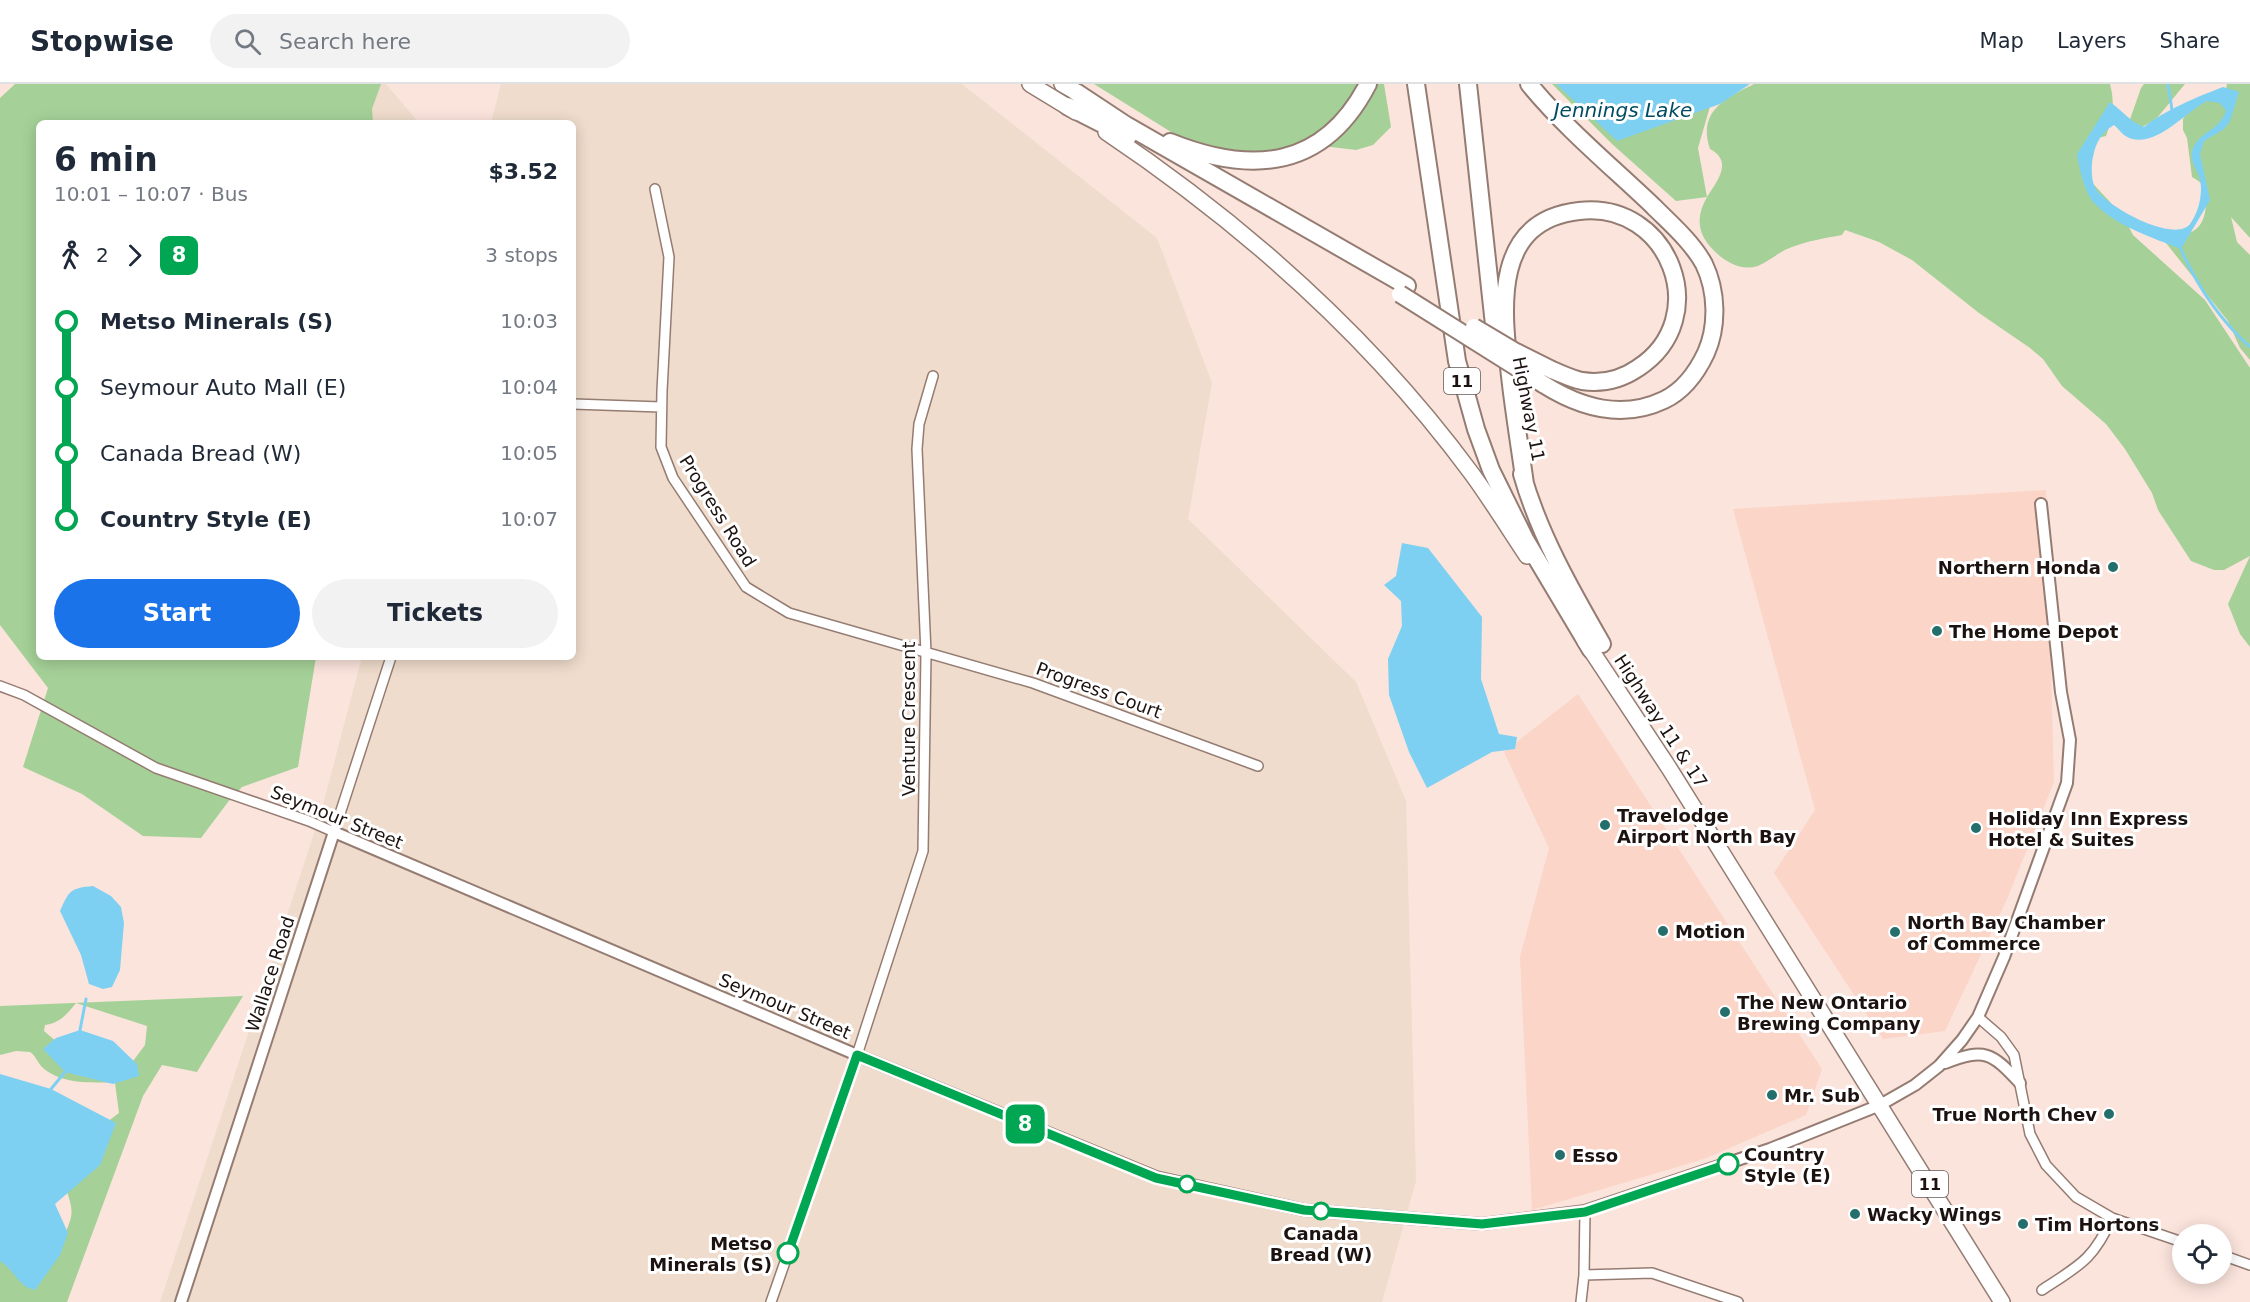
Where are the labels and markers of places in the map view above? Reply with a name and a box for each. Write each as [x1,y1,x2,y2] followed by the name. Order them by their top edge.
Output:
[1938,557,2101,578] place label: Northern Honda
[2106,560,2120,574] marker: Northern Honda
[1949,621,2119,642] place label: The Home Depot
[1930,624,1944,638] marker: The Home Depot
[1617,805,1796,847] place label: Travelodge Airport North Bay
[1988,808,2188,850] place label: Holiday Inn Express Hotel & Suites
[1598,818,1612,832] marker: Travelodge Airport North Bay
[1969,821,1983,835] marker: Holiday Inn Express Hotel & Suites
[1907,912,2105,954] place label: North Bay Chamber of Commerce
[1675,921,1745,942] place label: Motion
[1656,924,1670,938] marker: Motion
[1888,925,1902,939] marker: North Bay Chamber of Commerce
[1737,992,1921,1034] place label: The New Ontario Brewing Company
[1718,1005,1732,1019] marker: The New Ontario Brewing Company
[1784,1085,1860,1106] place label: Mr. Sub
[1765,1088,1779,1102] marker: Mr. Sub
[1933,1104,2097,1125] place label: True North Chev
[2102,1107,2116,1121] marker: True North Chev
[1744,1144,1831,1186] place label: Country Style (E)
[1572,1145,1618,1166] place label: Esso
[1553,1148,1567,1162] marker: Esso
[1717,1153,1739,1175] marker: Country Style (E)
[1178,1175,1196,1193] unlabelled marker
[1312,1202,1330,1220] marker: Canada Bread (W)
[1867,1204,2001,1225] place label: Wacky Wings
[1848,1207,1862,1221] marker: Wacky Wings
[2035,1214,2159,1235] place label: Tim Hortons
[2016,1217,2030,1231] marker: Tim Hortons
[1270,1223,1372,1265] place label: Canada Bread (W)
[649,1233,772,1275] place label: Metso Minerals (S)
[777,1242,799,1264] marker: Metso Minerals (S)

